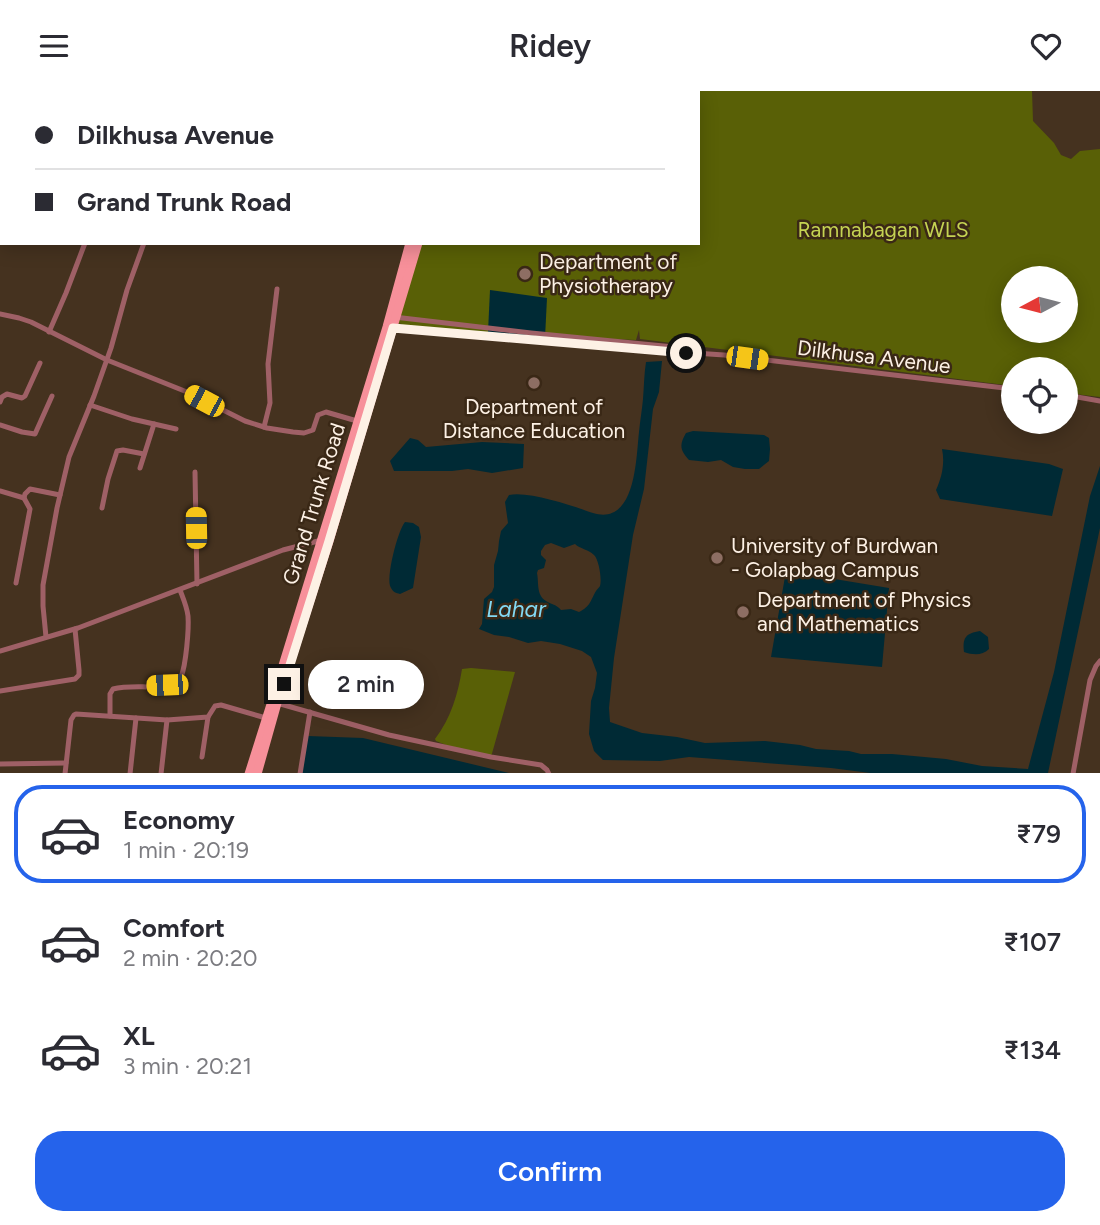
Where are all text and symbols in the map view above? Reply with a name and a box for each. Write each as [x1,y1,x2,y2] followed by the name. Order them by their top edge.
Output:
[35,27,73,65] icon: menu
[509,27,591,65] text: Ridey
[1027,27,1065,65] icon: heart
[77,119,274,151] text: Dilkhusa Avenue
[77,186,291,218] text: Grand Trunk Road
[797,217,969,242] park label: Ramnabagan WLS
[539,249,677,298] place label: Department of Physiotherapy
[517,266,533,282] marker: Department of Physiotherapy
[1001,266,1078,343] north arrow
[1001,266,1078,434] map controls
[796,335,952,378] street label: Dilkhusa Avenue
[670,337,702,369] route start
[725,345,770,371] car
[1001,357,1078,434] button: locate
[526,375,542,391] marker: Department of Distance Education
[181,382,228,420] car
[443,394,625,443] place label: Department of Distance Education
[277,420,350,588] street label: Grand Trunk Road
[186,507,207,549] car
[731,533,938,582] place label: University of Burdwan - Golapbag Campus
[709,550,725,566] marker: University of Burdwan - Golapbag Campus
[757,587,971,636] place label: Department of Physics and Mathematics
[486,595,547,623] water label: Lahar
[735,604,751,620] marker: Department of Physics and Mathematics
[308,659,424,709] callout: 2 min
[268,668,300,700] route end
[337,670,395,698] text: 2 min
[146,674,189,696] car
[39,803,102,866] icon: car
[123,804,235,836] text: Economy
[1016,818,1061,850] text: ₹79
[123,836,249,864] text: 1 min · 20:19
[39,911,102,974] icon: car
[123,912,225,944] text: Comfort
[1003,926,1061,958] text: ₹107
[123,944,258,972] text: 2 min · 20:20
[39,1019,102,1082] icon: car
[123,1020,155,1052] text: XL
[1004,1034,1061,1066] text: ₹134
[123,1052,252,1080] text: 3 min · 20:21
[35,1131,1065,1211] button: Confirm

